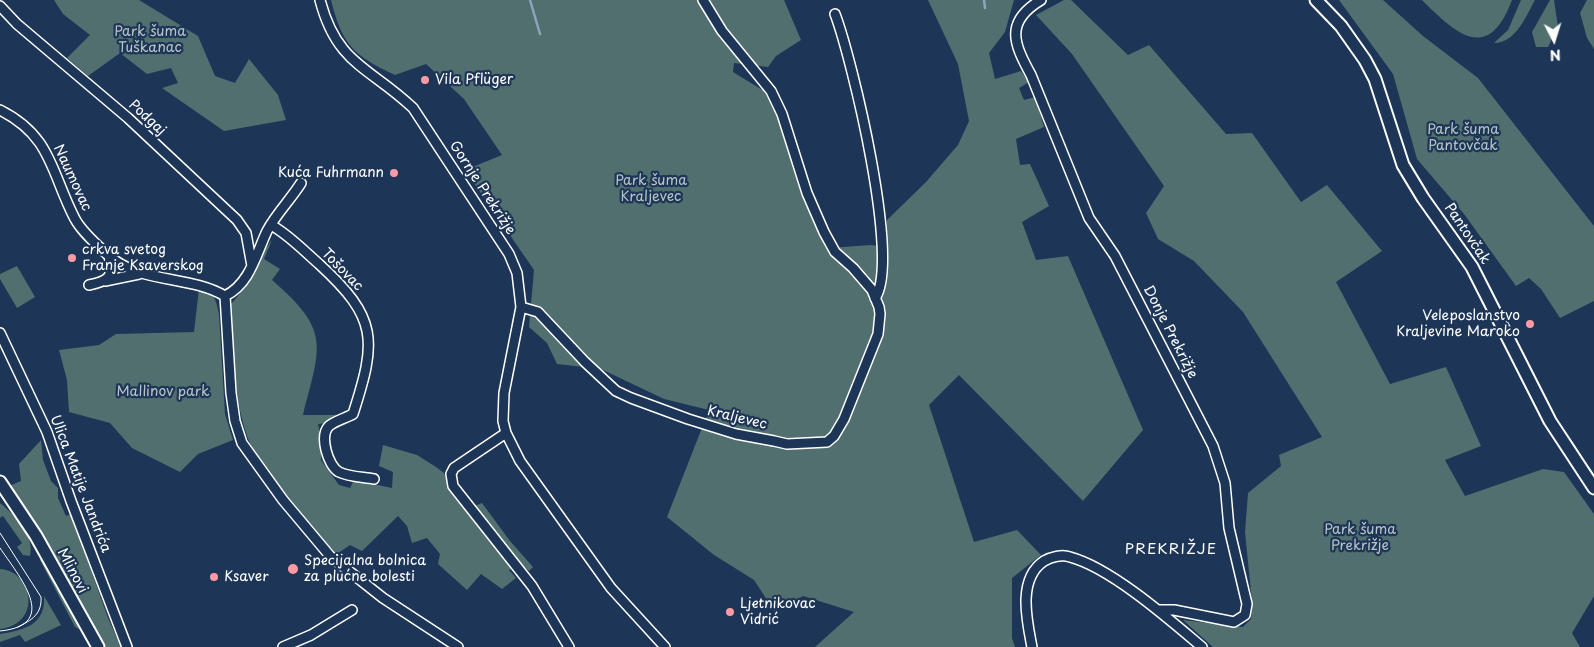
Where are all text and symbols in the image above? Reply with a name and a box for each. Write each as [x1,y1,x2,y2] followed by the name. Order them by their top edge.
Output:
[1529,15,1579,65] north arrow
[114,24,186,56] park label: Park šuma Tuškanac
[1549,44,1562,66] text: N
[435,72,513,88] place label: Vila Pflüger
[419,74,431,86] marker: Vila Pflüger
[125,97,169,139] street label: Podgaj
[1427,122,1499,154] park label: Park šuma Pantovčak
[445,138,519,238] street label: Gornje Prekrižje
[49,142,95,214] street label: Naumovac
[278,165,384,181] place label: Kuća Fuhrmann
[388,167,400,179] marker: Kuća Fuhrmann
[615,173,687,206] park label: Park šuma Kraljevec
[1441,200,1493,268] street label: Pantovčak
[82,242,204,274] place label: crkva svetog Franje Ksaverskog
[318,245,366,295] street label: Tošovac
[66,252,78,264] marker: crkva svetog Franje Ksaverskog
[1139,283,1201,381] street label: Donje Prekrižje
[1396,308,1520,341] place label: Veleposlanstvo Kraljevine Maroko
[1524,318,1536,330] marker: Veleposlanstvo Kraljevine Maroko
[116,384,210,400] park label: Mallinov park
[705,402,769,434] street label: Kraljevec
[46,413,114,555] street label: Ulica Matije Jandrića
[1324,522,1396,554] park label: Park šuma Prekrižje
[1124,541,1218,559] district label: PREKRIŽJE
[53,546,91,596] street label: Mlinovi
[304,553,426,586] place label: Specijalna bolnica za plućne bolesti
[286,562,300,576] marker: Specijalna bolnica za plućne bolesti
[224,569,269,585] place label: Ksaver
[208,571,220,583] marker: Ksaver
[740,596,816,628] place label: Ljetnikovac Vidrić
[724,606,736,618] marker: Ljetnikovac Vidrić

